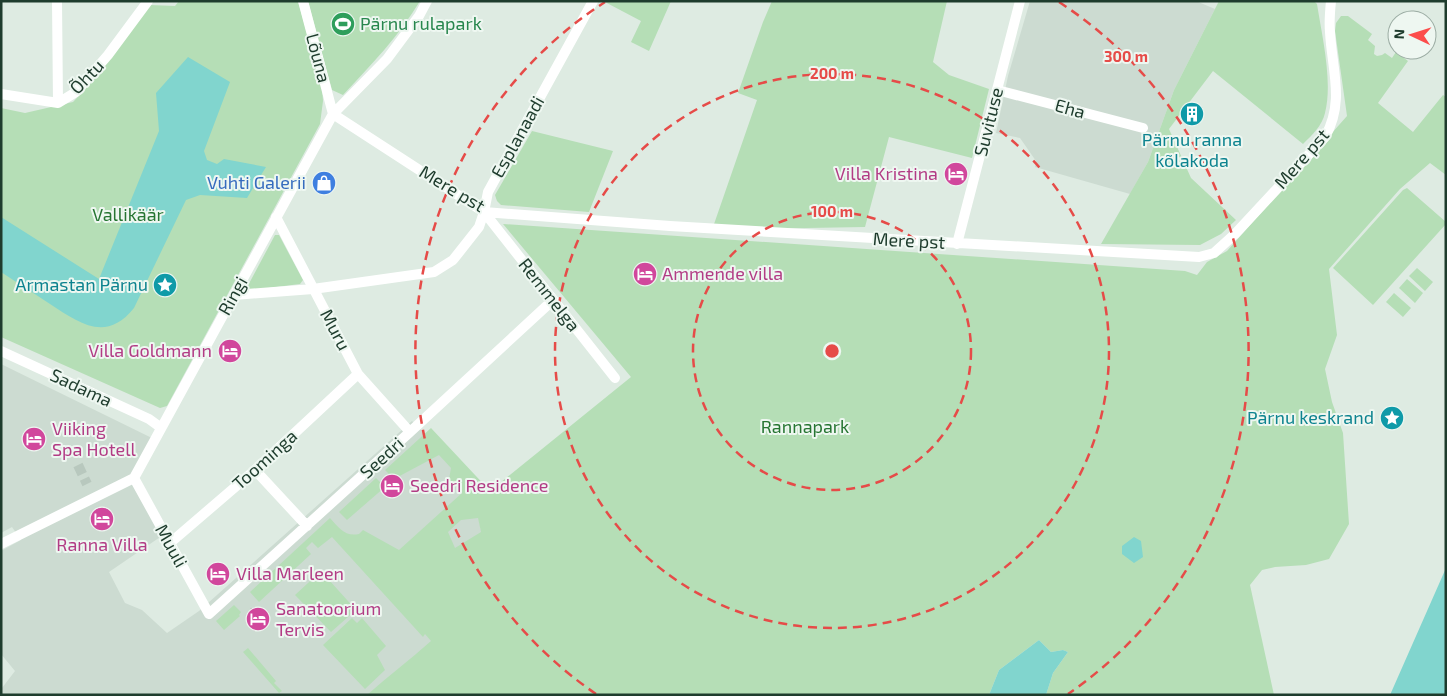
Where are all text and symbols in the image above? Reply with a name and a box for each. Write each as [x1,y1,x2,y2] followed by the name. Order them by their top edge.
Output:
[1387,10,1437,60] north arrow
[330,11,356,37] sports icon: Pärnu rulapark
[360,12,482,34] place label: Pärnu rulapark
[1390,28,1407,40] text: N
[302,31,336,85] street label: Lõuna
[1104,47,1148,65] text: 300 m
[65,54,108,98] street label: Õhtu
[810,64,854,82] text: 200 m
[969,85,1007,159] street label: Suvituse
[486,92,549,181] street label: Esplanaadi
[1053,93,1088,123] street label: Eha
[1179,101,1205,127] building icon: Pärnu ranna kõlakoda
[1269,124,1333,193] street label: Mere pst
[1142,128,1242,171] place label: Pärnu ranna kõlakoda
[416,160,489,216] street label: Mere pst
[943,161,969,187] hotel icon: Villa Kristina
[835,162,938,184] place label: Villa Kristina
[311,170,337,196] shop icon: Vuhti Galerii
[207,171,306,193] place label: Vuhti Galerii
[811,202,853,220] text: 100 m
[92,203,164,225] park label: Vallikäär
[872,227,946,253] street label: Mere pst
[514,253,585,335] street label: Remmelga
[632,261,658,287] hotel icon: Ammende villa
[662,262,783,284] place label: Ammende villa
[152,272,178,298] place icon: Armastan Pärnu
[213,272,252,319] street label: Ringi
[15,273,148,295] place label: Armastan Pärnu
[316,305,356,354] street label: Muru
[217,338,243,364] hotel icon: Villa Goldmann
[88,339,212,361] place label: Villa Goldmann
[823,342,841,360] centre of rings
[47,363,116,411] street label: Sadama
[1379,405,1405,431] place icon: Pärnu keskrand
[1247,406,1374,428] place label: Pärnu keskrand
[761,415,849,437] park label: Rannapark
[52,417,137,460] place label: Viiking Spa Hotell
[227,425,301,494] street label: Toominga
[21,426,47,452] hotel icon: Viiking Spa Hotell
[355,432,408,483] street label: Seedri
[379,473,405,499] hotel icon: Seedri Residence
[410,474,549,496] place label: Seedri Residence
[89,506,115,532] hotel icon: Ranna Villa
[151,520,193,571] street label: Muuli
[56,533,148,555] place label: Ranna Villa
[205,561,231,587] hotel icon: Villa Marleen
[236,562,344,584] place label: Villa Marleen
[276,597,381,640] place label: Sanatoorium Tervis
[245,606,271,632] hotel icon: Sanatoorium Tervis

